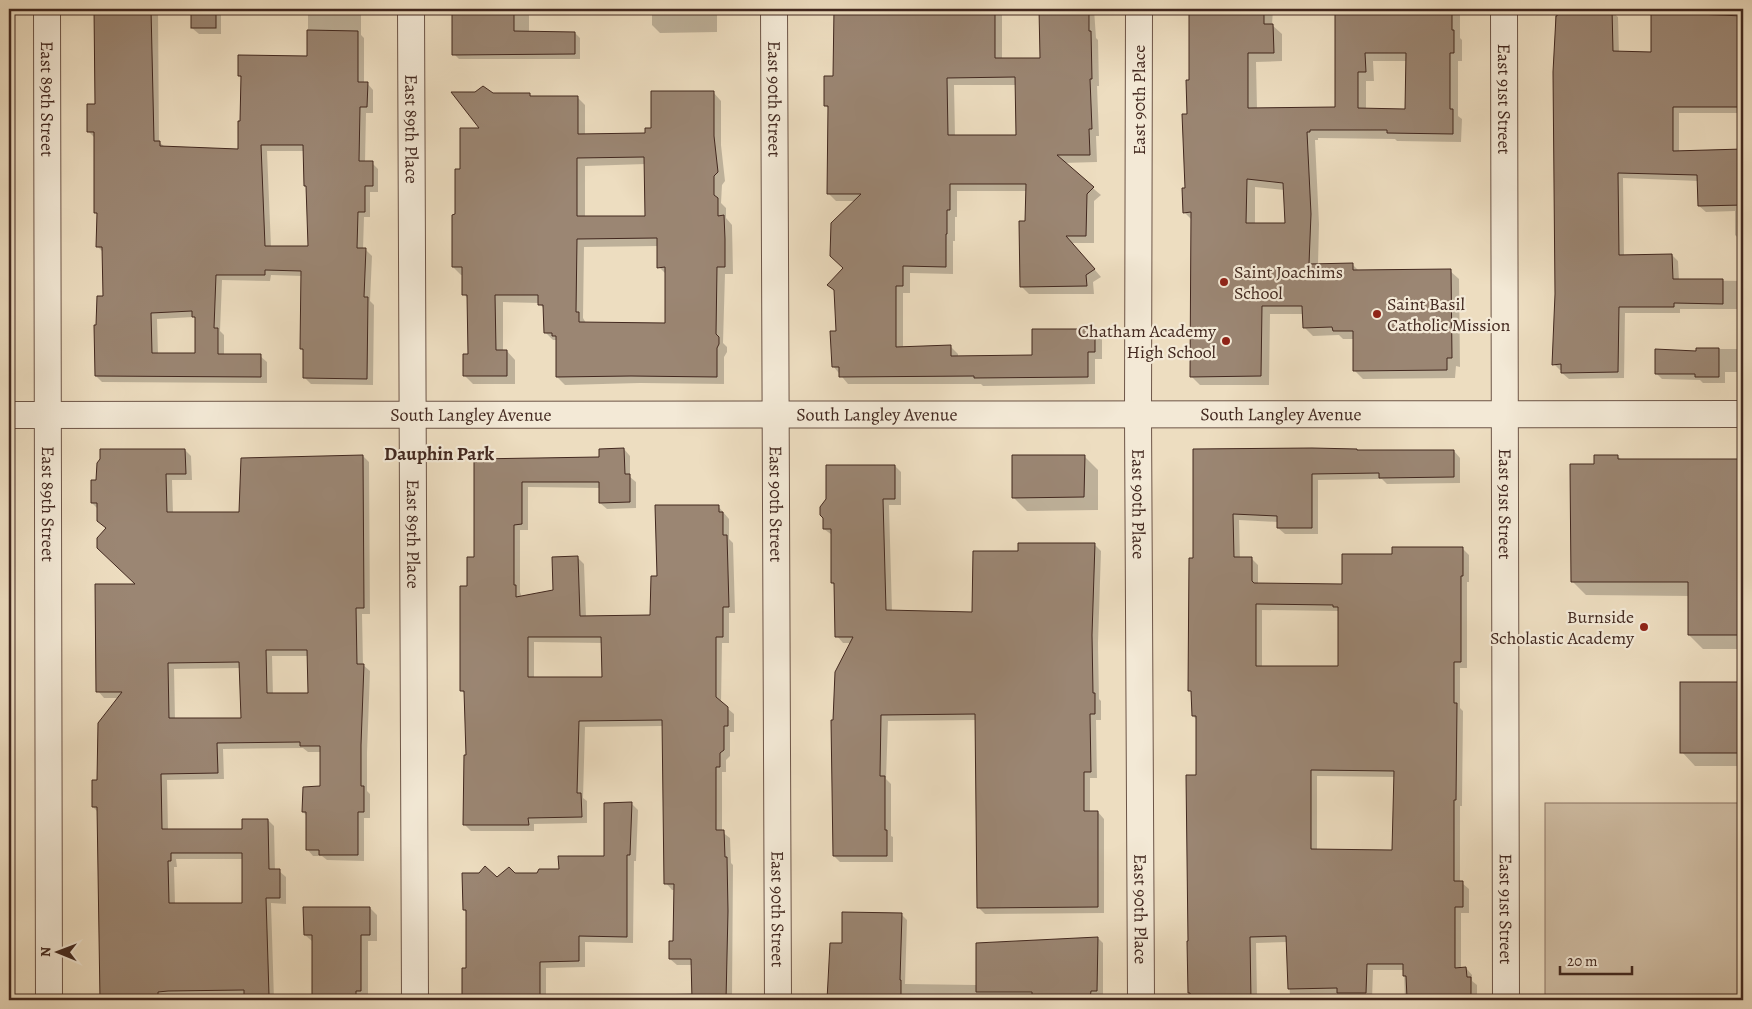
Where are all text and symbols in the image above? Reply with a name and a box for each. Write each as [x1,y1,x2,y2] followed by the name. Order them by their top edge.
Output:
[35,41,59,157] street label: East 89th Street
[762,41,787,157] street label: East 90th Street
[1492,44,1516,155] street label: East 91st Street
[1127,45,1151,155] street label: East 90th Place
[399,74,424,184] street label: East 89th Place
[1234,260,1343,305] place label: Saint Joachims School
[1218,276,1230,288] marker: Saint Joachims School
[1387,292,1510,337] place label: Saint Basil Catholic Mission
[1371,308,1383,320] marker: Saint Basil Catholic Mission
[1078,319,1217,364] place label: Chatham Academy High School
[1220,335,1232,347] marker: Chatham Academy High School
[796,402,958,427] street label: South Langley Avenue
[1200,402,1362,426] street label: South Langley Avenue
[390,403,552,427] street label: South Langley Avenue
[384,441,494,467] district label: Dauphin Park
[36,446,60,562] street label: East 89th Street
[764,446,788,562] street label: East 90th Street
[1126,449,1151,559] street label: East 90th Place
[1493,449,1517,560] street label: East 91st Street
[401,479,425,589] street label: East 89th Place
[1490,605,1635,650] place label: Burnside Scholastic Academy
[1638,621,1650,633] marker: Burnside Scholastic Academy
[765,851,790,967] street label: East 90th Street
[1128,854,1153,964] street label: East 90th Place
[1494,854,1518,965] street label: East 91st Street
[32,926,82,976] north arrow
[1560,944,1632,976] scale bar
[36,947,55,957] text: N
[1567,951,1598,971] text: 20 m

